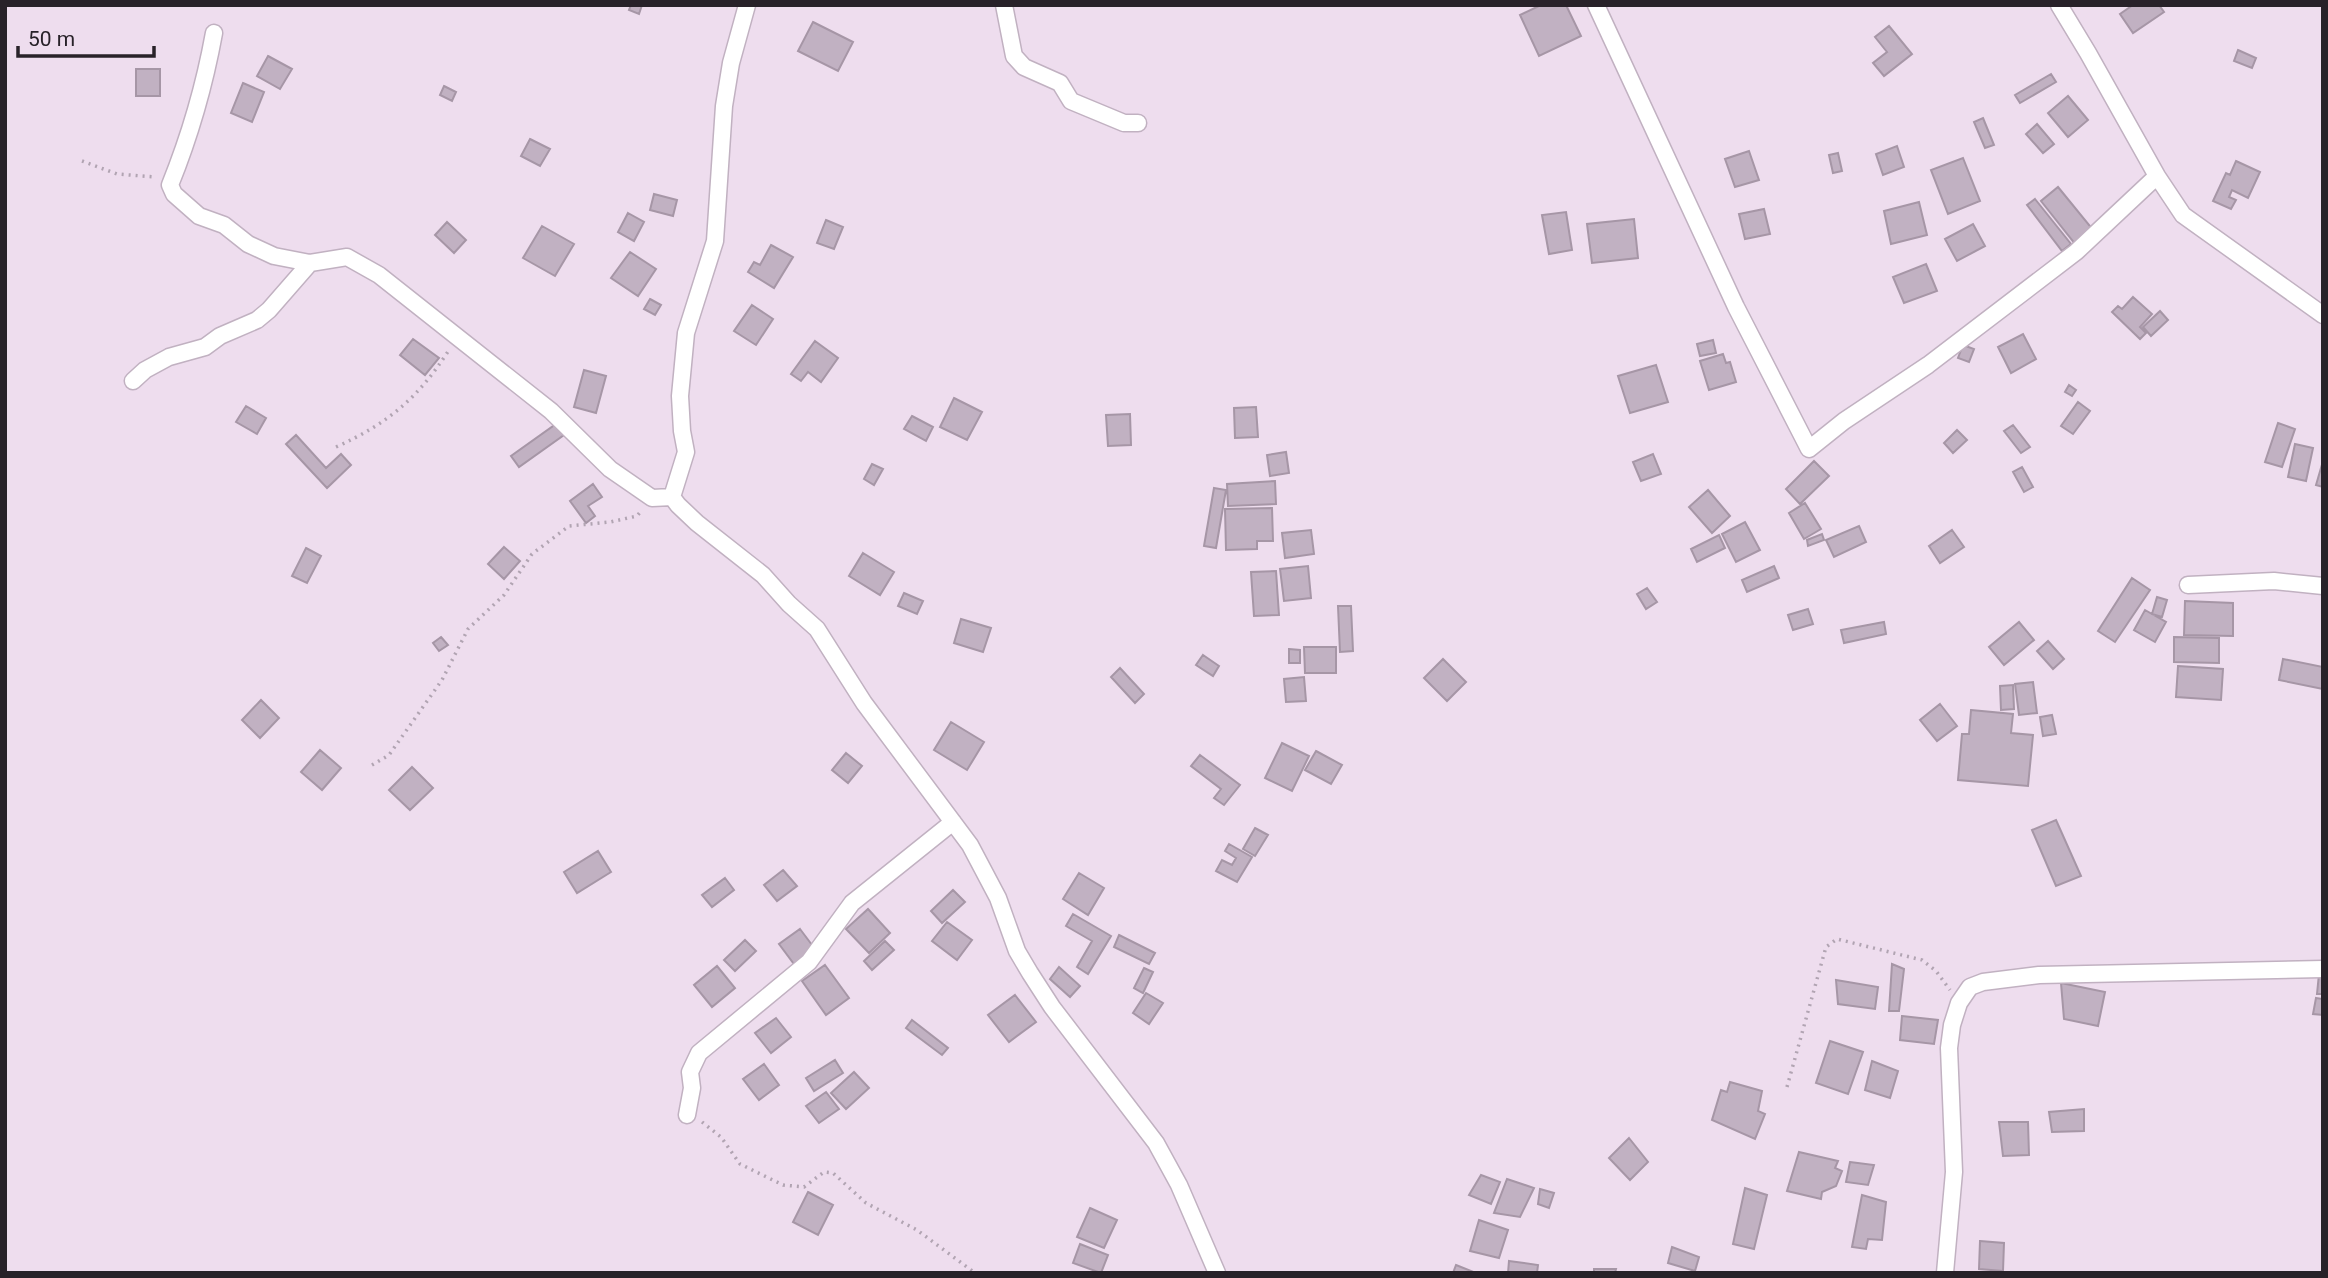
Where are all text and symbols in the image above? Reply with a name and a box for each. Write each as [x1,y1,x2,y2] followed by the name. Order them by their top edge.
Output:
[18,14,154,58] scale bar
[28,27,75,51] text: 50 m

